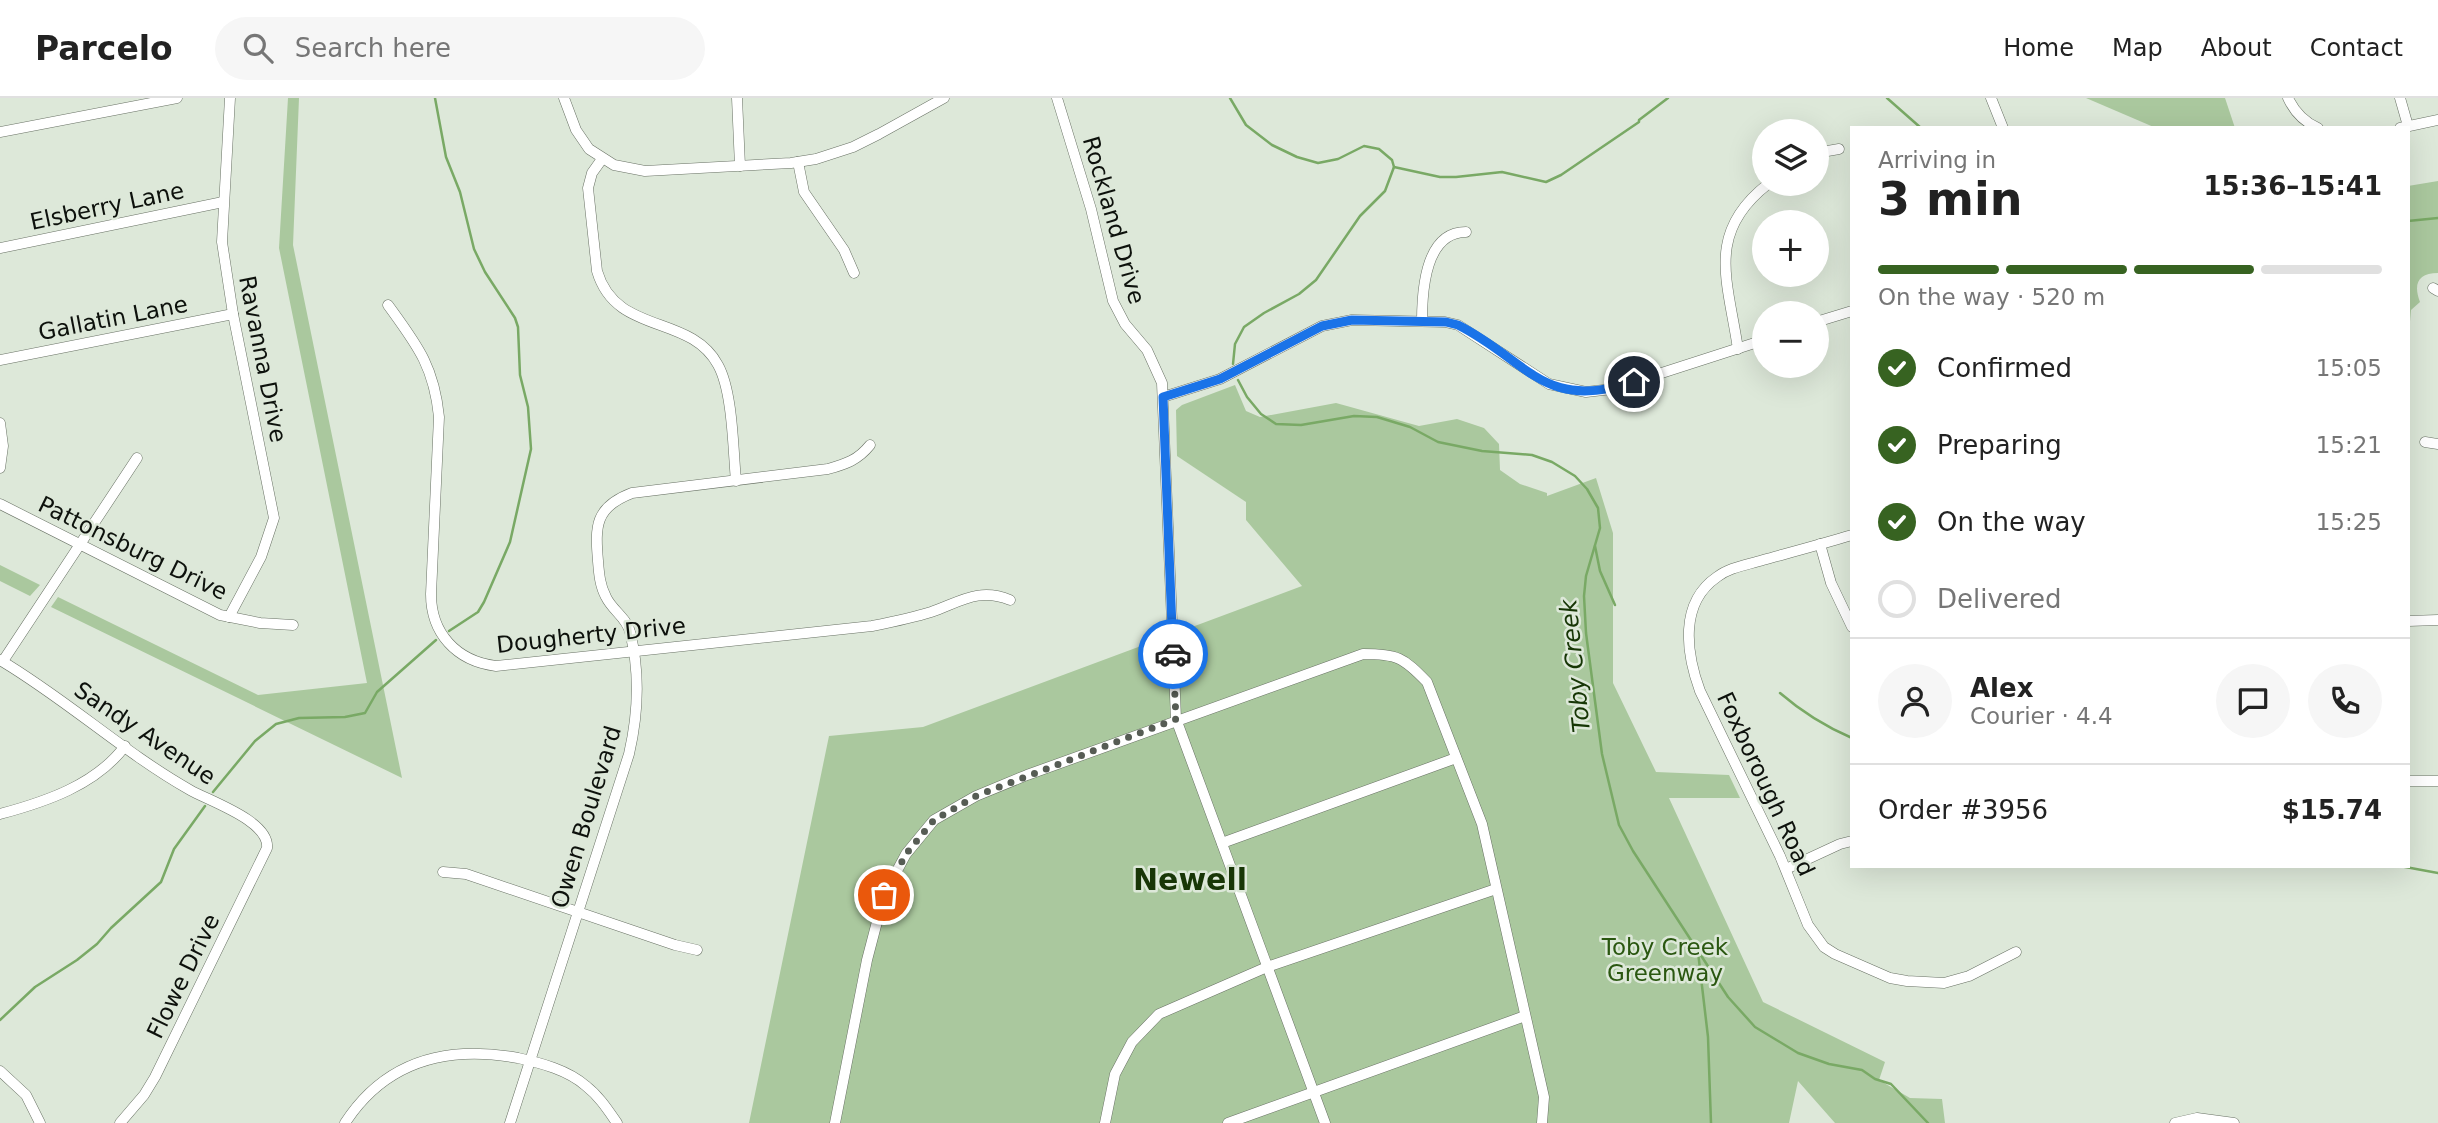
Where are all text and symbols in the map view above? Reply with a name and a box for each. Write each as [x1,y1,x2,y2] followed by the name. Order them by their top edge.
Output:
[215,17,705,80] search box
[35,29,173,68] text: Parcelo
[239,29,277,67] icon: search
[295,33,451,63] text: Search here
[2003,34,2074,62] text: Home
[2112,34,2163,62] text: Map
[2201,34,2272,62] text: About
[2310,34,2403,62] text: Contact
[1752,119,1829,378] map controls
[1752,119,1829,196] button: layers
[1078,133,1150,307] street label: Rockland Drive
[1878,147,1996,173] text: Arriving in
[2203,171,2382,201] text: 15:36–15:41
[1878,172,2022,226] text: 3 min
[28,177,186,235] street label: Elsberry Lane
[1752,210,1829,287] button: +
[234,273,292,445] street label: Ravanna Drive
[1878,284,2105,310] text: On the way · 520 m
[36,291,190,345] street label: Gallatin Lane
[1752,301,1829,378] button: −
[1878,349,1916,387] icon: check
[1604,352,1664,412] pin
[1937,353,2072,383] text: Confirmed
[2316,355,2382,381] text: 15:05
[1615,363,1653,401] icon: home
[1878,426,1916,464] icon: check
[1937,430,2062,460] text: Preparing
[2316,432,2382,458] text: 15:21
[34,491,232,605] street label: Pattonsburg Drive
[1878,503,1916,541] icon: check
[1937,507,2086,537] text: On the way
[2316,509,2382,535] text: 15:25
[1937,584,2061,614] text: Delivered
[1554,597,1596,734] water label: Toby Creek
[495,612,687,658] street label: Dougherty Drive
[1138,619,1208,689] courier
[1154,635,1192,673] icon: car
[1878,664,1952,738] button: person
[2216,664,2290,738] button: chat
[2308,664,2382,738] button: phone
[1970,673,2033,703] text: Alex
[70,676,220,790] street label: Sandy Avenue
[1712,688,1820,880] street label: Foxborough Road
[1970,703,2113,729] text: Courier · 4.4
[546,723,626,911] street label: Owen Boulevard
[1878,795,2048,825] text: Order #3956
[2282,795,2382,825] text: $15.74
[1133,862,1247,897] district label: Newell
[854,865,914,925] pin
[865,876,903,914] icon: bag
[142,909,224,1043] street label: Flowe Drive
[1601,934,1729,986] park label: Toby Creek Greenway

